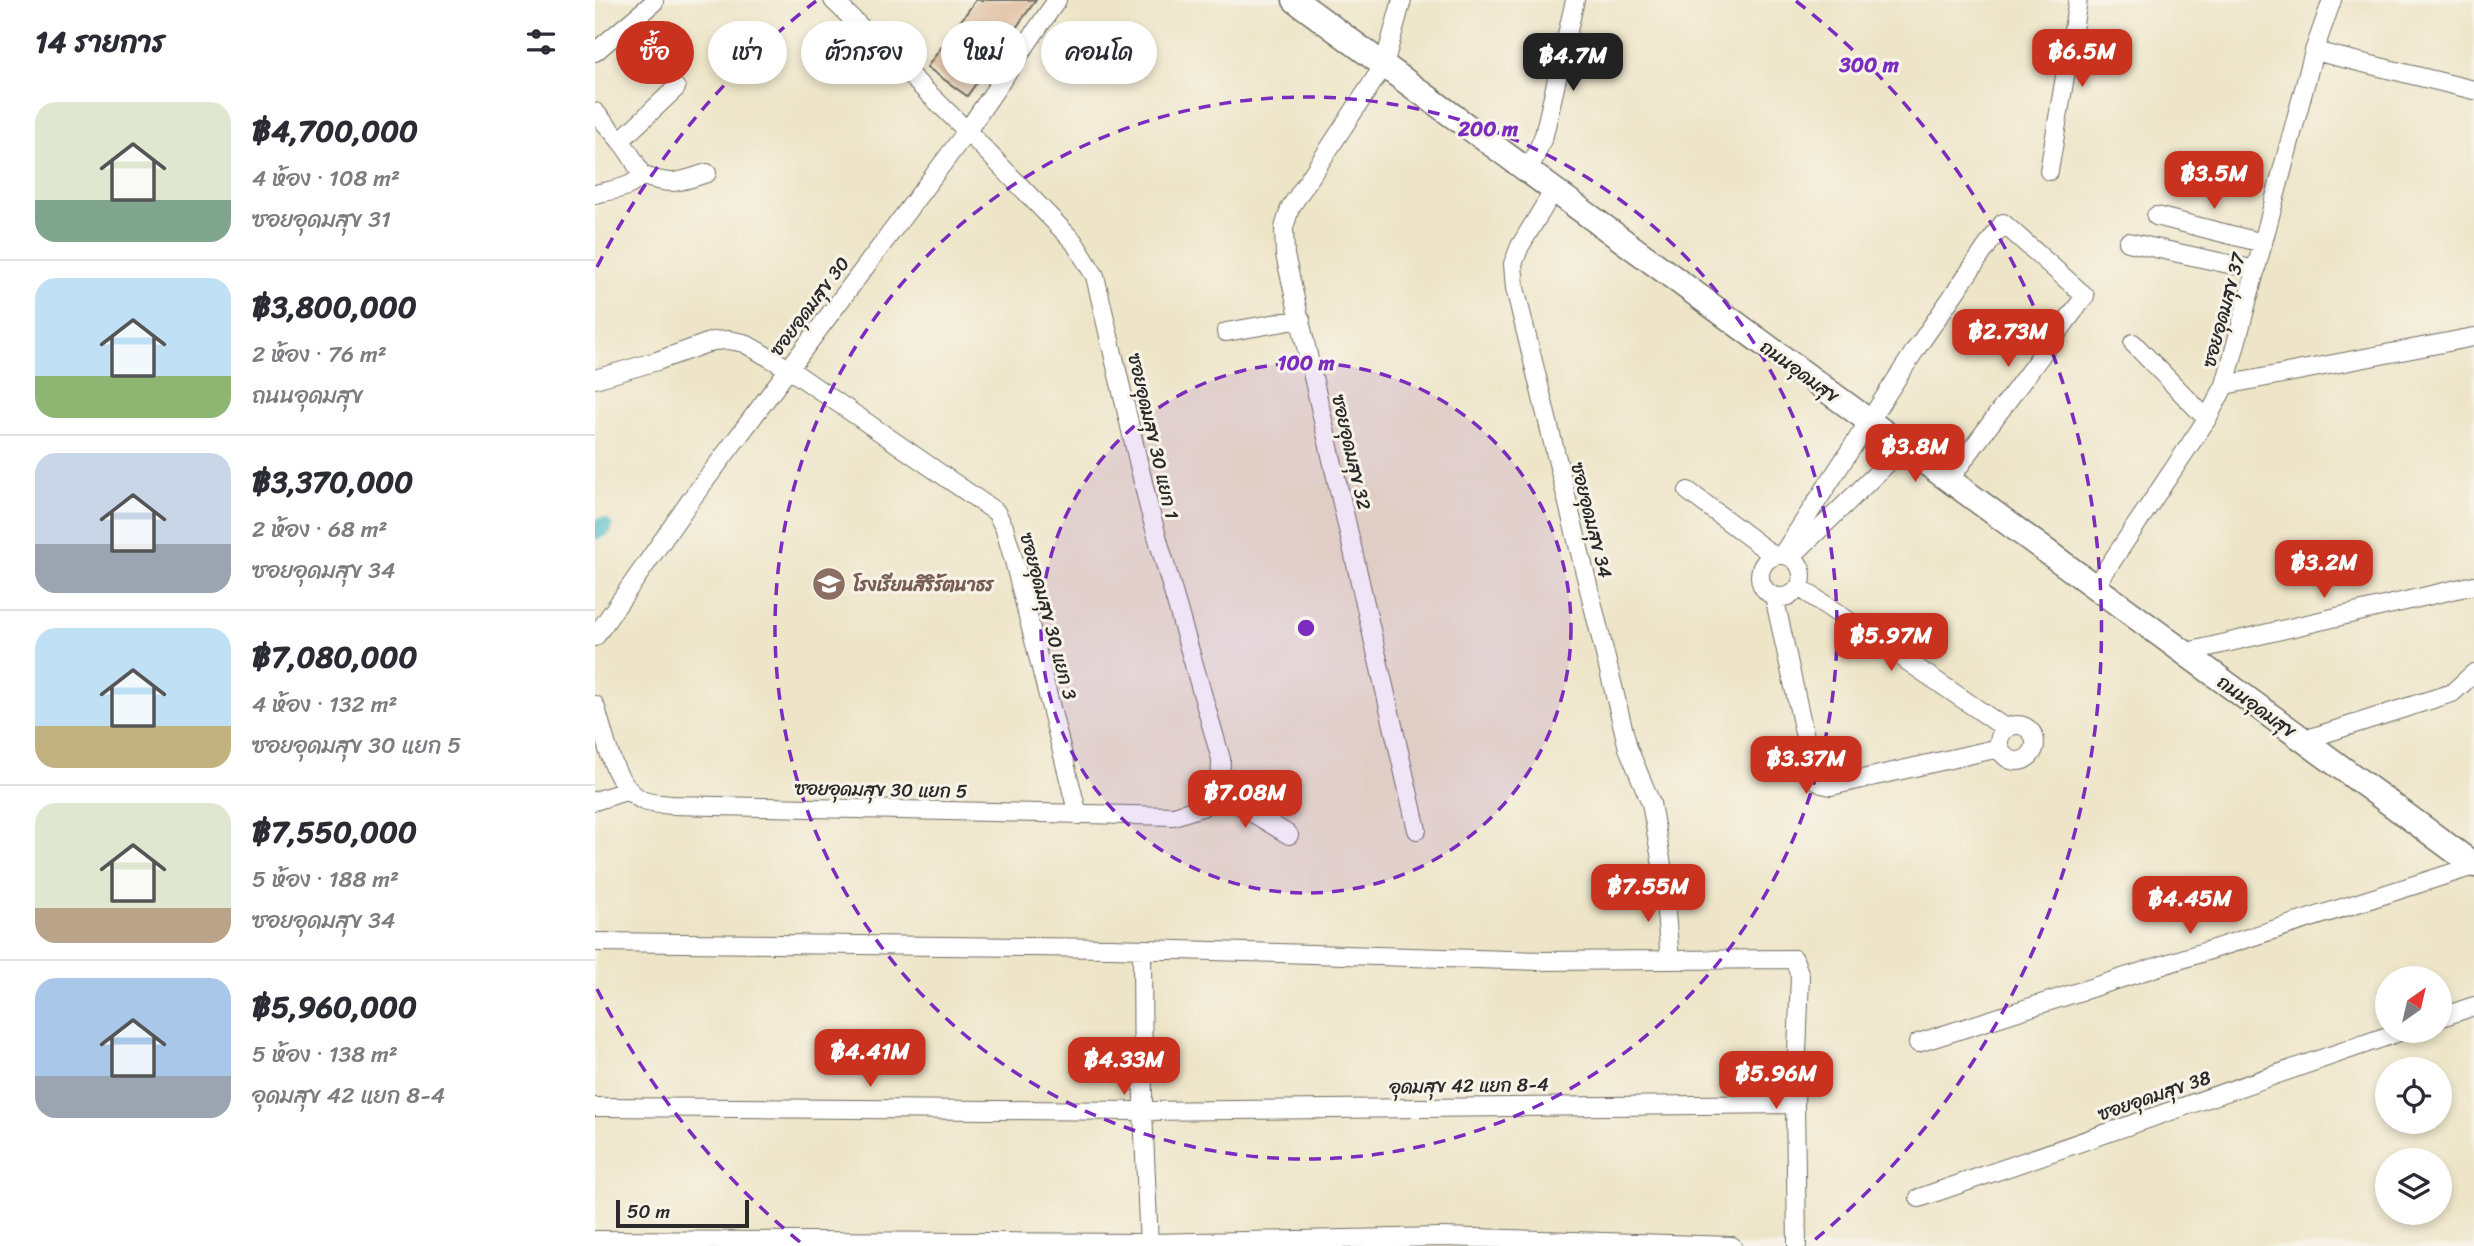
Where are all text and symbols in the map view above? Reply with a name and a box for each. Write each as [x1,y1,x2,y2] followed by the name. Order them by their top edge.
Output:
[35,15,165,69] text: 14 รายการ
[616,21,694,84] chip: ซื้อ
[708,21,787,84] chip: เช่า
[801,21,927,84] chip: ตัวกรอง
[941,21,1027,84] chip: ใหม่
[1041,21,1157,84] chip: คอนโด
[522,23,560,61] icon: filters
[2033,29,2131,89] pin: ฿6.5M
[2048,31,2116,72] text: ฿6.5M
[1524,34,1622,93] pin: ฿4.7M
[1539,35,1607,76] text: ฿4.7M
[1838,46,1900,84] text: 300 m
[252,104,418,158] text: ฿4,700,000
[1457,110,1519,148] text: 200 m
[91,130,175,214] icon: home
[2165,152,2263,211] pin: ฿3.5M
[2180,153,2248,194] text: ฿3.5M
[252,158,400,199] text: 4 ห้อง · 108 m²
[252,199,391,240] text: ซอยอุดมสุข 31
[2192,248,2255,371] street label: ซอยอุดมสุข 37
[761,249,858,364] street label: ซอยอุดมสุข 30
[252,280,417,334] text: ฿3,800,000
[91,306,175,390] icon: home
[1951,310,2065,369] pin: ฿2.73M
[1968,311,2048,352] text: ฿2.73M
[1753,331,1847,412] street label: ถนนอุดมสุข
[252,334,387,375] text: 2 ห้อง · 76 m²
[1277,344,1335,382] text: 100 m
[1118,350,1189,522] street label: ซอยอุดมสุข 30 แยก 1
[252,375,363,416] text: ถนนอุดมสุข
[1322,391,1381,513] street label: ซอยอุดมสุข 32
[1866,424,1964,484] pin: ฿3.8M
[1882,426,1948,467] text: ฿3.8M
[252,455,413,509] text: ฿3,370,000
[1561,459,1622,582] street label: ซอยอุดมสุข 34
[91,481,175,565] icon: home
[252,509,388,550] text: 2 ห้อง · 68 m²
[1010,529,1087,704] street label: ซอยอุดมสุข 30 แยก 3
[2275,540,2373,600] pin: ฿3.2M
[2291,542,2357,583] text: ฿3.2M
[252,550,395,591] text: ซอยอุดมสุข 34
[810,565,848,603] school or university icon: โรงเรียนสิริรัตนาธร
[853,568,995,601] place label: โรงเรียนสิริรัตนาธร
[1834,614,1948,673] pin: ฿5.97M
[1850,615,1932,656] text: ฿5.97M
[1294,616,1318,640] centre of rings
[252,630,417,684] text: ฿7,080,000
[91,656,175,740] icon: home
[2210,666,2304,747] street label: ถนนอุดมสุข
[252,684,397,725] text: 4 ห้อง · 132 m²
[252,725,461,766] text: ซอยอุดมสุข 30 แยก 5
[1749,736,1863,796] pin: ฿3.37M
[1767,738,1845,779] text: ฿3.37M
[1188,770,1302,830] pin: ฿7.08M
[794,771,968,808] street label: ซอยอุดมสุข 30 แยก 5
[1204,772,1286,813] text: ฿7.08M
[252,805,417,859] text: ฿7,550,000
[91,831,175,915] icon: home
[252,859,399,900] text: 5 ห้อง · 188 m²
[1591,864,1705,924] pin: ฿7.55M
[1607,866,1689,907] text: ฿7.55M
[2133,876,2247,936] pin: ฿4.45M
[2148,878,2232,919] text: ฿4.45M
[252,900,395,941] text: ซอยอุดมสุข 34
[2375,966,2452,1043] north arrow
[2375,966,2452,1225] map controls
[252,980,417,1034] text: ฿5,960,000
[91,1006,175,1090] icon: home
[813,1030,927,1089] pin: ฿4.41M
[830,1031,910,1072] text: ฿4.41M
[252,1034,398,1075] text: 5 ห้อง · 138 m²
[1067,1038,1181,1097] pin: ฿4.33M
[1084,1039,1164,1080] text: ฿4.33M
[1719,1052,1833,1111] pin: ฿5.96M
[1735,1053,1817,1094] text: ฿5.96M
[2375,1057,2452,1134] button: locate
[2093,1060,2216,1130] street label: ซอยอุดมสุข 38
[1388,1068,1549,1103] street label: อุดมสุข 42 แยก 8-4
[252,1075,445,1116] text: อุดมสุข 42 แยก 8-4
[2375,1148,2452,1225] button: layers
[627,1195,670,1228] text: 50 m
[616,1197,749,1229] scale bar

